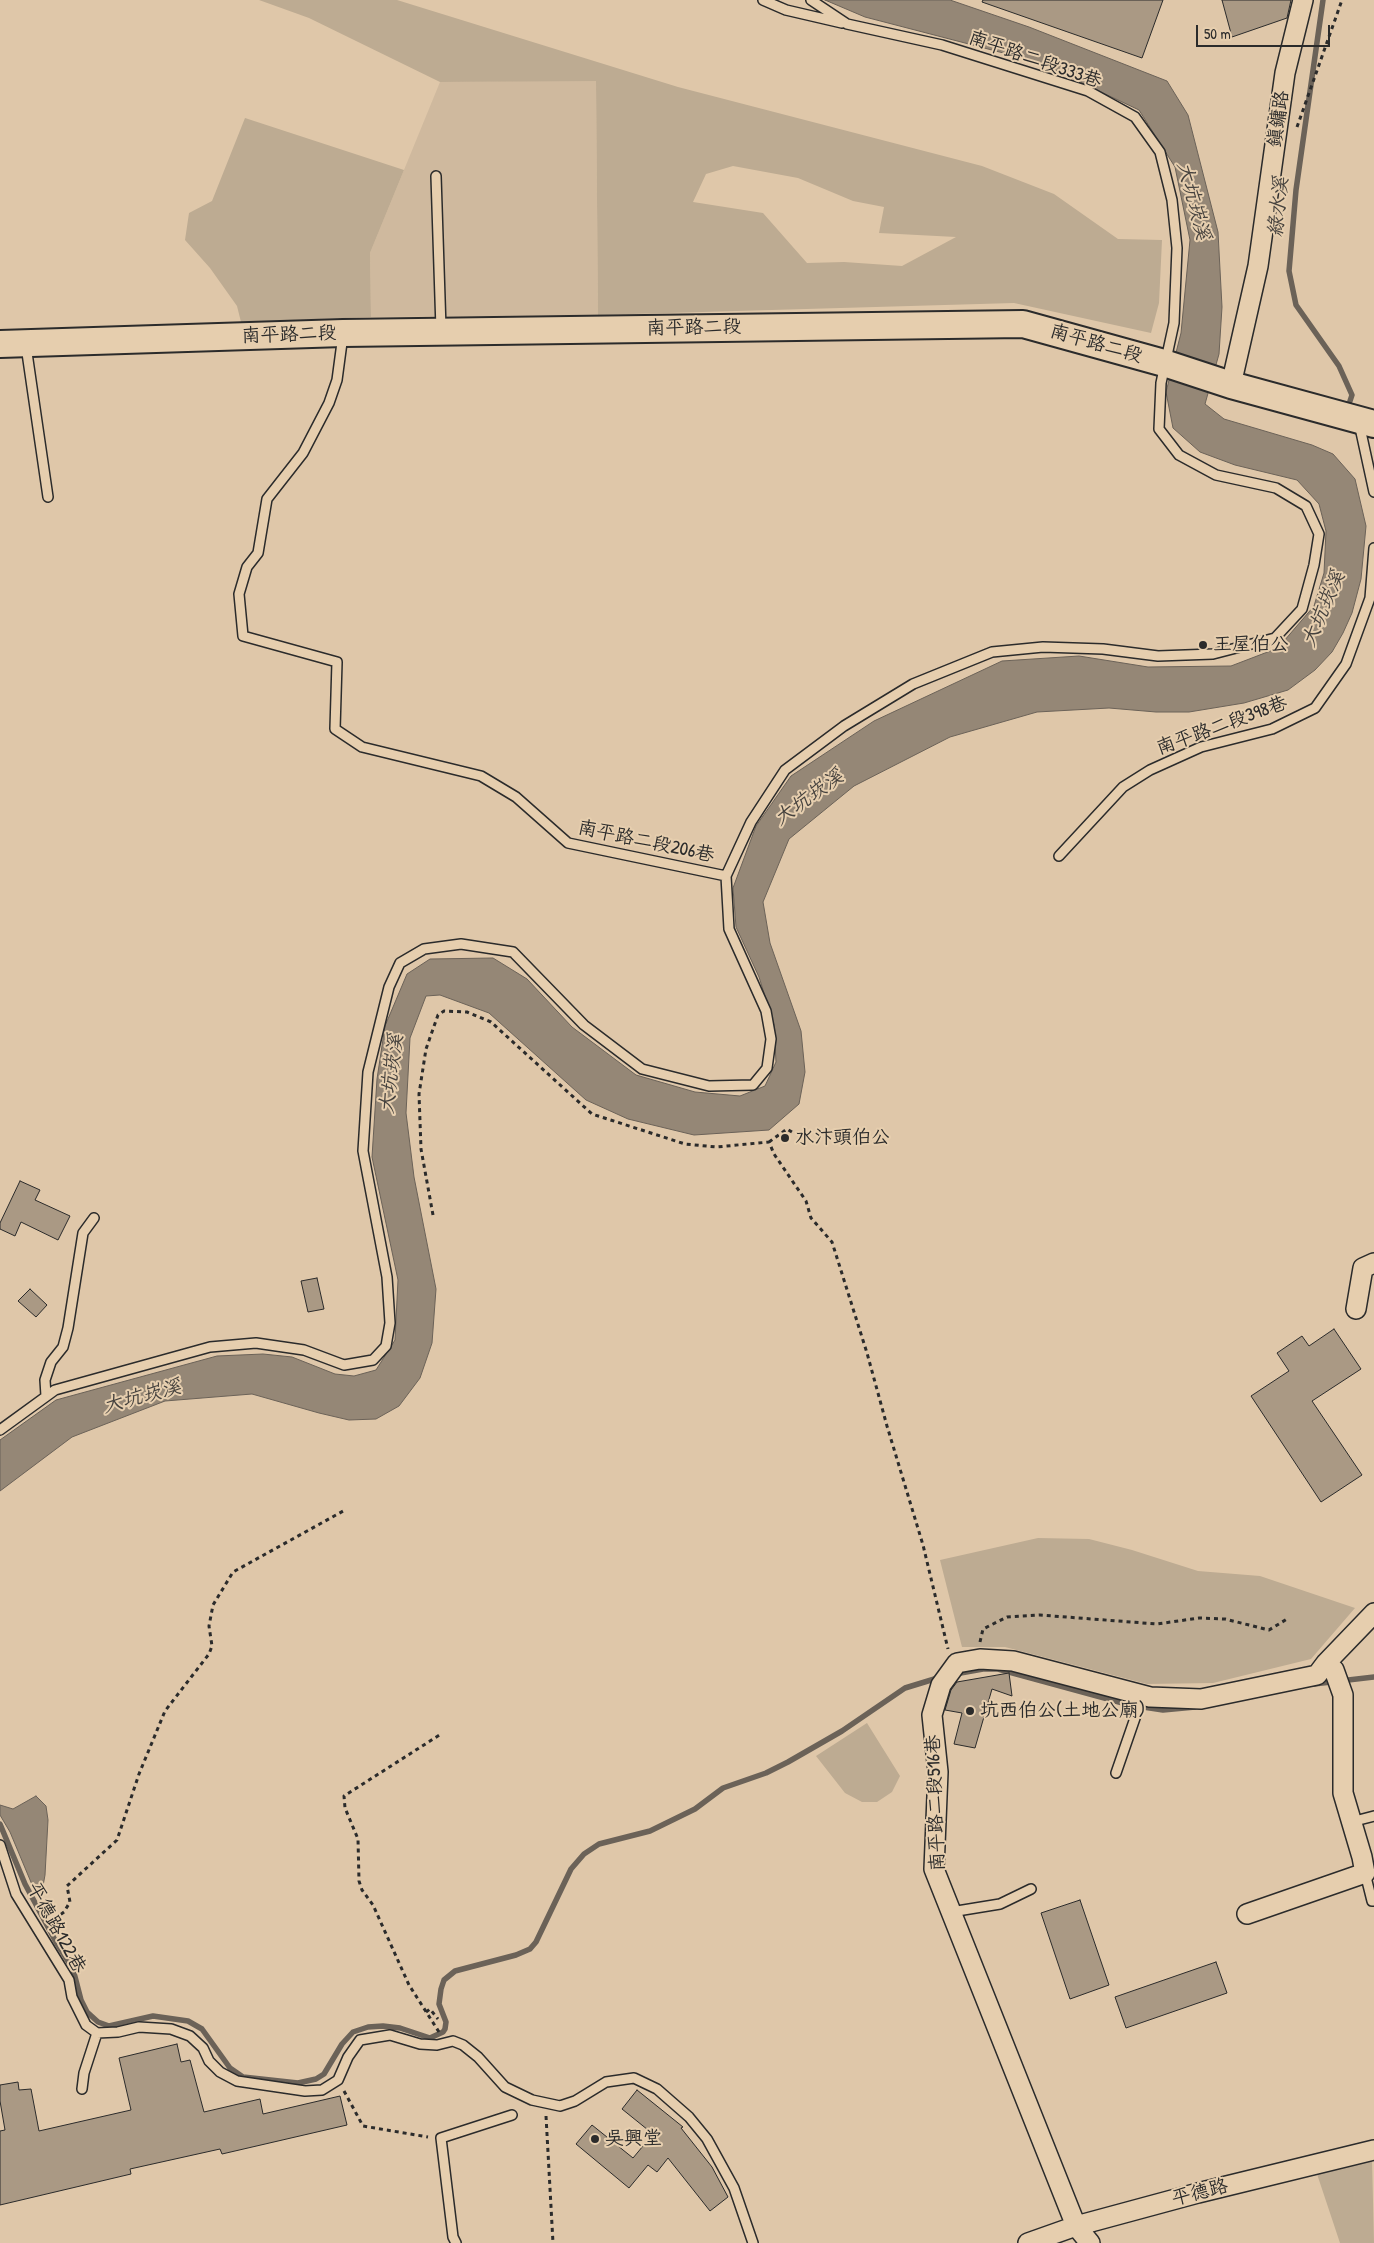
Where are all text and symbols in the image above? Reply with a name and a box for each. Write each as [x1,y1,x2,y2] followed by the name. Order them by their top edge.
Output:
[1199,15,1333,47] scale bar
[1204,23,1231,44] text: 50 m
[965,27,1105,93] street label: 南平路二段333巷
[1264,89,1294,149] street label: 鎮鏞路
[1171,159,1215,243] water label: 大坑崁溪
[1264,176,1294,238] water label: 綠水溪
[646,316,742,340] street label: 南平路二段
[1047,320,1145,368] street label: 南平路二段
[241,322,337,348] street label: 南平路二段
[1297,567,1351,651] water label: 大坑崁溪
[1213,634,1289,656] place label: 王屋伯公
[1197,639,1209,651] marker: 王屋伯公
[1153,692,1291,760] street label: 南平路二段398巷
[770,765,848,831] water label: 大坑崁溪
[576,816,716,868] street label: 南平路二段206巷
[375,1033,409,1115] water label: 大坑崁溪
[795,1127,890,1149] place label: 水汴頭伯公
[779,1132,791,1144] marker: 水汴頭伯公
[100,1375,184,1419] water label: 大坑崁溪
[980,1700,1145,1722] place label: 坑西伯公(土地公廟)
[964,1705,976,1717] marker: 坑西伯公(土地公廟)
[922,1734,950,1872] street label: 南平路二段516巷
[22,1878,90,1978] street label: 平德路122巷
[605,2128,662,2150] place label: 吳興堂
[589,2133,601,2145] marker: 吳興堂
[1170,2175,1230,2211] street label: 平德路

